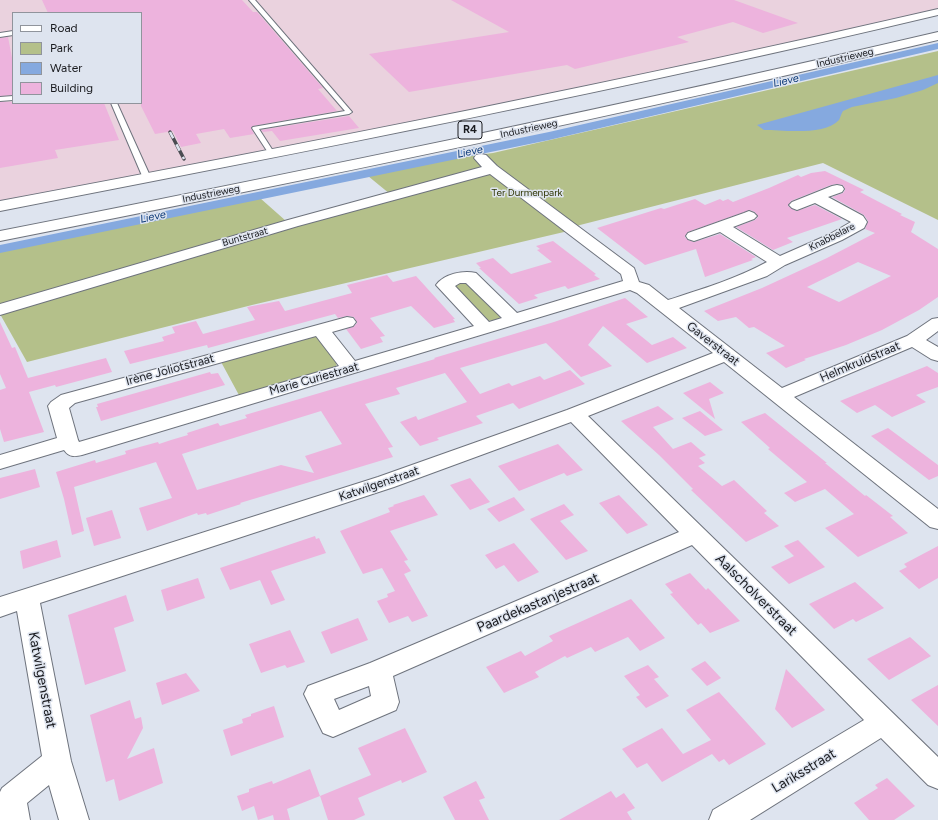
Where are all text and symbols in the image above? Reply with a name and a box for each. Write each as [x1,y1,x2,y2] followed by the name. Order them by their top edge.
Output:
[12,12,142,104] legend
[50,21,78,35] text: Road
[50,41,73,55] text: Park
[815,46,875,70] street label: Industrieweg
[50,61,82,75] text: Water
[772,72,800,90] water label: Lieve
[50,81,93,95] text: Building
[499,117,559,141] street label: Industrieweg
[458,121,482,139] road number: R4
[456,143,484,161] water label: Lieve
[181,183,241,205] street label: Industrieweg
[492,187,562,199] park label: Ter Durmenpark
[139,208,167,226] water label: Lieve
[807,220,857,254] street label: Knabbelare
[221,225,269,249] street label: Buntstraat
[684,319,742,369] street label: Gaverstraat
[818,339,902,385] street label: Helmkruidstraat
[124,351,216,389] street label: Irène Joliotstraat
[268,359,360,399] street label: Marie Curiestraat
[337,464,421,504] street label: Katwilgenstraat
[712,551,800,639] street label: Aalscholverstraat
[474,570,602,636] street label: Paardekastanjestraat
[24,630,60,730] street label: Katwilgenstraat
[769,745,839,797] street label: Lariksstraat

